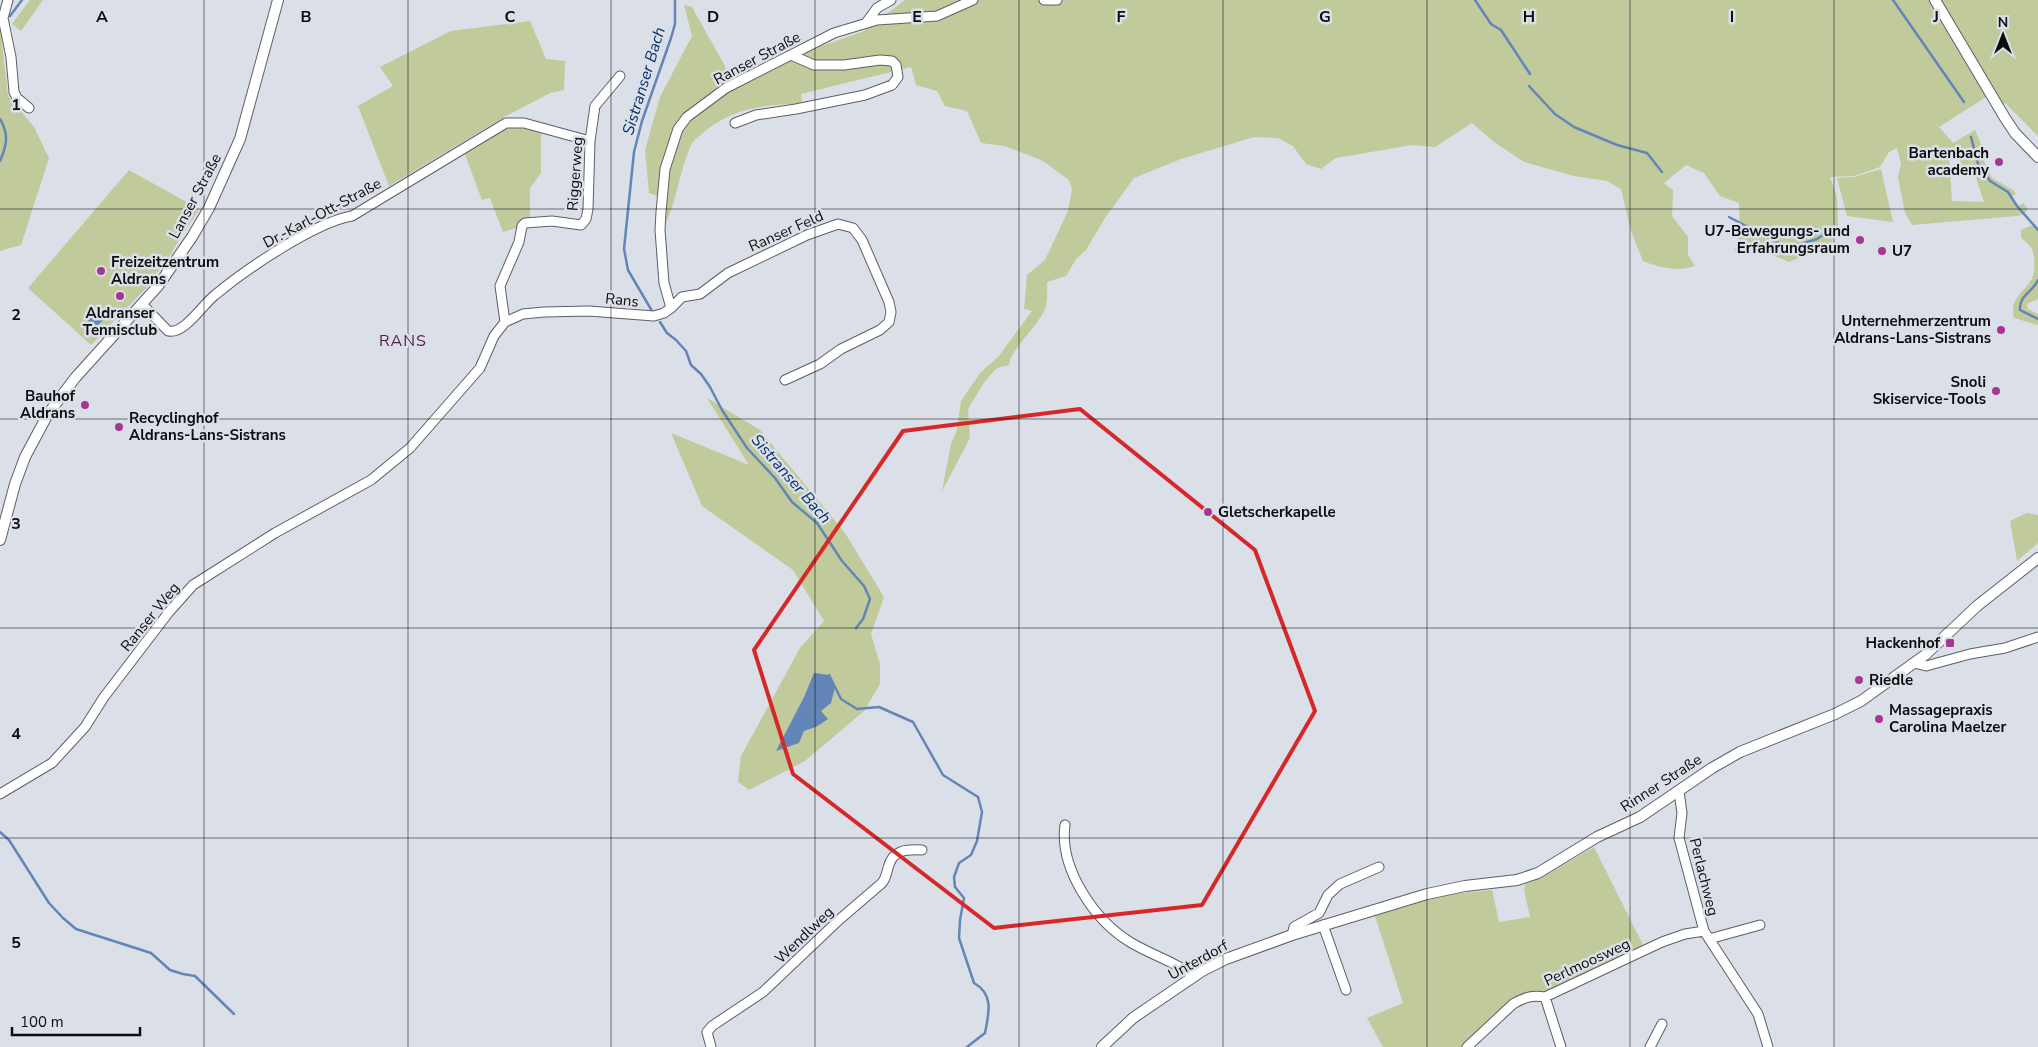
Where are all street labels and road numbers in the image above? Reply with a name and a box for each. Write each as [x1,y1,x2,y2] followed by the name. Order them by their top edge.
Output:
[710,27,804,89] street label: Ranser Straße
[562,136,588,212] street label: Riggerweg
[164,150,226,242] street label: Lanser Straße
[259,173,385,253] street label: Dr.-Karl-Ott-Straße
[745,206,827,256] street label: Ranser Feld
[604,288,640,312] street label: Rans
[116,578,184,656] street label: Ranser Weg
[1617,749,1705,817] street label: Rinner Straße
[1685,836,1723,918] street label: Perlachweg
[770,902,838,968] street label: Wendlweg
[1541,933,1633,991] street label: Perlmoosweg
[1164,935,1232,985] street label: Unterdorf

